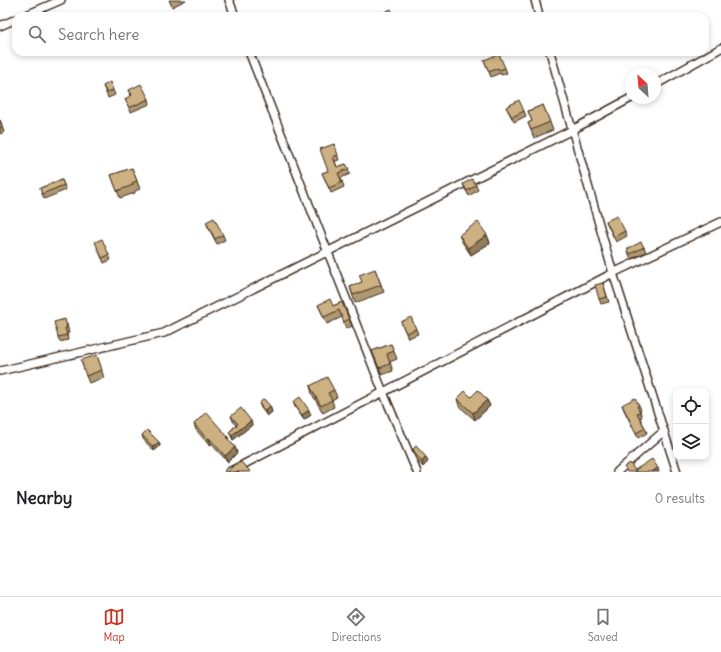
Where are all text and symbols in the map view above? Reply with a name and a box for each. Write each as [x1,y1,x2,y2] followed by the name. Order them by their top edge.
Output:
[12,12,709,56] search box
[26,23,48,45] icon: search
[58,25,139,44] text: Search here
[625,68,661,104] north arrow
[673,388,709,460] map controls
[673,388,709,424] button: locate
[673,424,709,460] button: layers
[16,487,72,509] text: Nearby
[655,490,705,507] text: 0 results
[103,606,125,644] tab: Map
[332,606,381,644] tab: Directions
[588,606,618,644] tab: Saved

